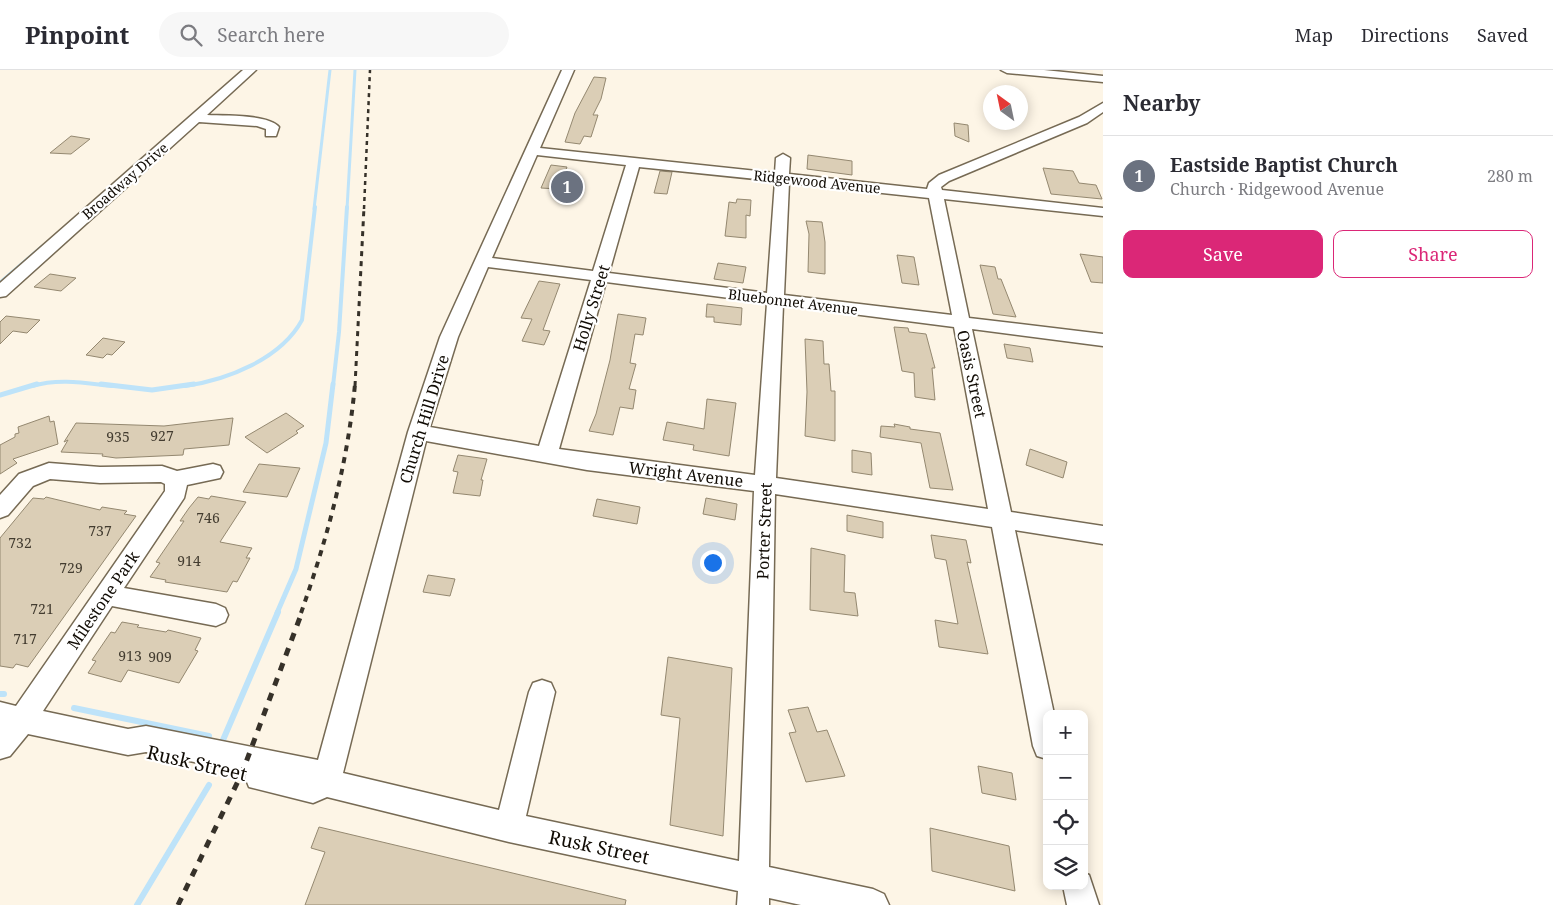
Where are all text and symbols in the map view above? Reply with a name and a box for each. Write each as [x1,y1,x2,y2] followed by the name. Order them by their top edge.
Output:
[159,12,509,57] search box
[25,18,129,51] text: Pinpoint
[177,21,205,49] icon: search
[217,22,325,48] text: Search here
[1295,23,1333,47] text: Map
[1361,23,1449,47] text: Directions
[1477,23,1528,47] text: Saved
[983,85,1028,130] north arrow
[1123,89,1201,117] text: Nearby
[78,138,172,223] street label: Broadway Drive
[1170,152,1398,178] text: Eastside Baptist Church
[753,165,882,198] street label: Ridgewood Avenue
[1134,165,1144,187] text: 1
[1487,165,1533,187] text: 280 m
[551,168,583,206] pin: 1
[1170,178,1384,200] text: Church · Ridgewood Avenue
[1123,230,1323,278] button: Save
[1333,230,1533,278] button: Share
[567,262,615,354] street label: Holly Street
[727,284,859,319] street label: Bluebonnet Avenue
[952,328,992,420] street label: Oasis Street
[394,352,454,486] street label: Church Hill Drive
[150,426,174,445] house number: 927
[106,427,130,446] house number: 935
[628,456,744,492] street label: Wright Avenue
[751,482,777,580] street label: Porter Street
[196,508,220,527] house number: 746
[88,521,112,540] house number: 737
[8,533,32,552] house number: 732
[62,546,144,654] street label: Milestone Park
[700,550,726,576] your location
[177,551,201,570] house number: 914
[59,558,83,577] house number: 729
[30,599,54,618] house number: 721
[13,629,37,648] house number: 717
[118,646,142,665] house number: 913
[148,647,172,666] house number: 909
[1043,710,1088,890] map controls
[1043,710,1088,755] button: +
[144,739,250,787] street label: Rusk Street
[1043,755,1088,800] button: −
[1043,800,1088,845] button: locate
[546,824,652,870] street label: Rusk Street
[1043,845,1088,890] button: layers

